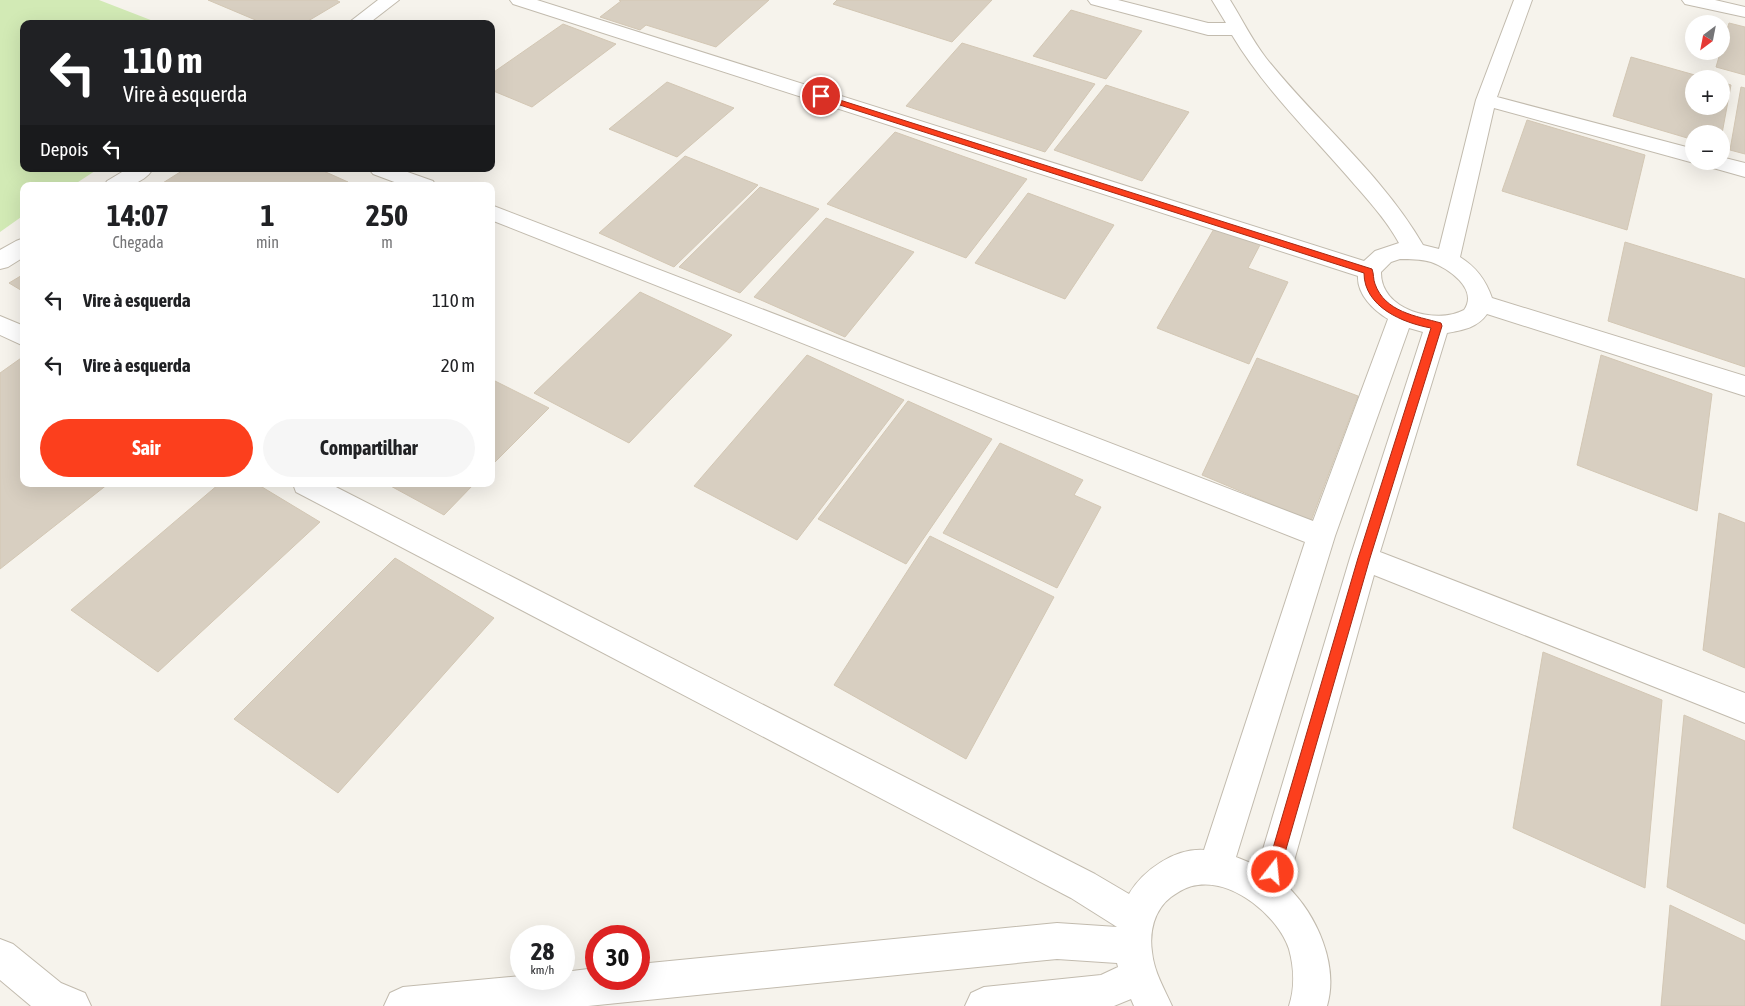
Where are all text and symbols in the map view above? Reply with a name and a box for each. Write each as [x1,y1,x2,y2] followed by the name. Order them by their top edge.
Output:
[1685,15,1730,60] north arrow
[1685,15,1730,170] map controls
[40,40,105,105] icon: left
[123,40,202,80] text: 110 m
[1685,70,1730,115] button: +
[800,75,842,117] pin
[123,81,248,107] text: Vire à esquerda
[807,82,835,110] icon: arrive
[1685,125,1730,170] button: −
[98,135,126,163] icon: left
[40,138,88,160] text: Depois
[107,198,169,232] text: 14:07
[260,198,275,232] text: 1
[366,198,408,232] text: 250
[112,233,164,251] text: Chegada
[256,233,279,251] text: min
[381,233,393,251] text: m
[40,286,68,314] icon: left
[83,289,191,311] text: Vire à esquerda
[432,289,475,311] text: 110 m
[40,351,68,379] icon: left
[83,354,191,376] text: Vire à esquerda
[441,354,475,376] text: 20 m
[40,419,253,477] button: Sair
[263,419,475,477] button: Compartilhar
[1246,845,1298,897] position arrow
[585,925,650,990] speed limit sign: 30
[531,937,554,965] text: 28
[531,963,554,977] text: km/h

